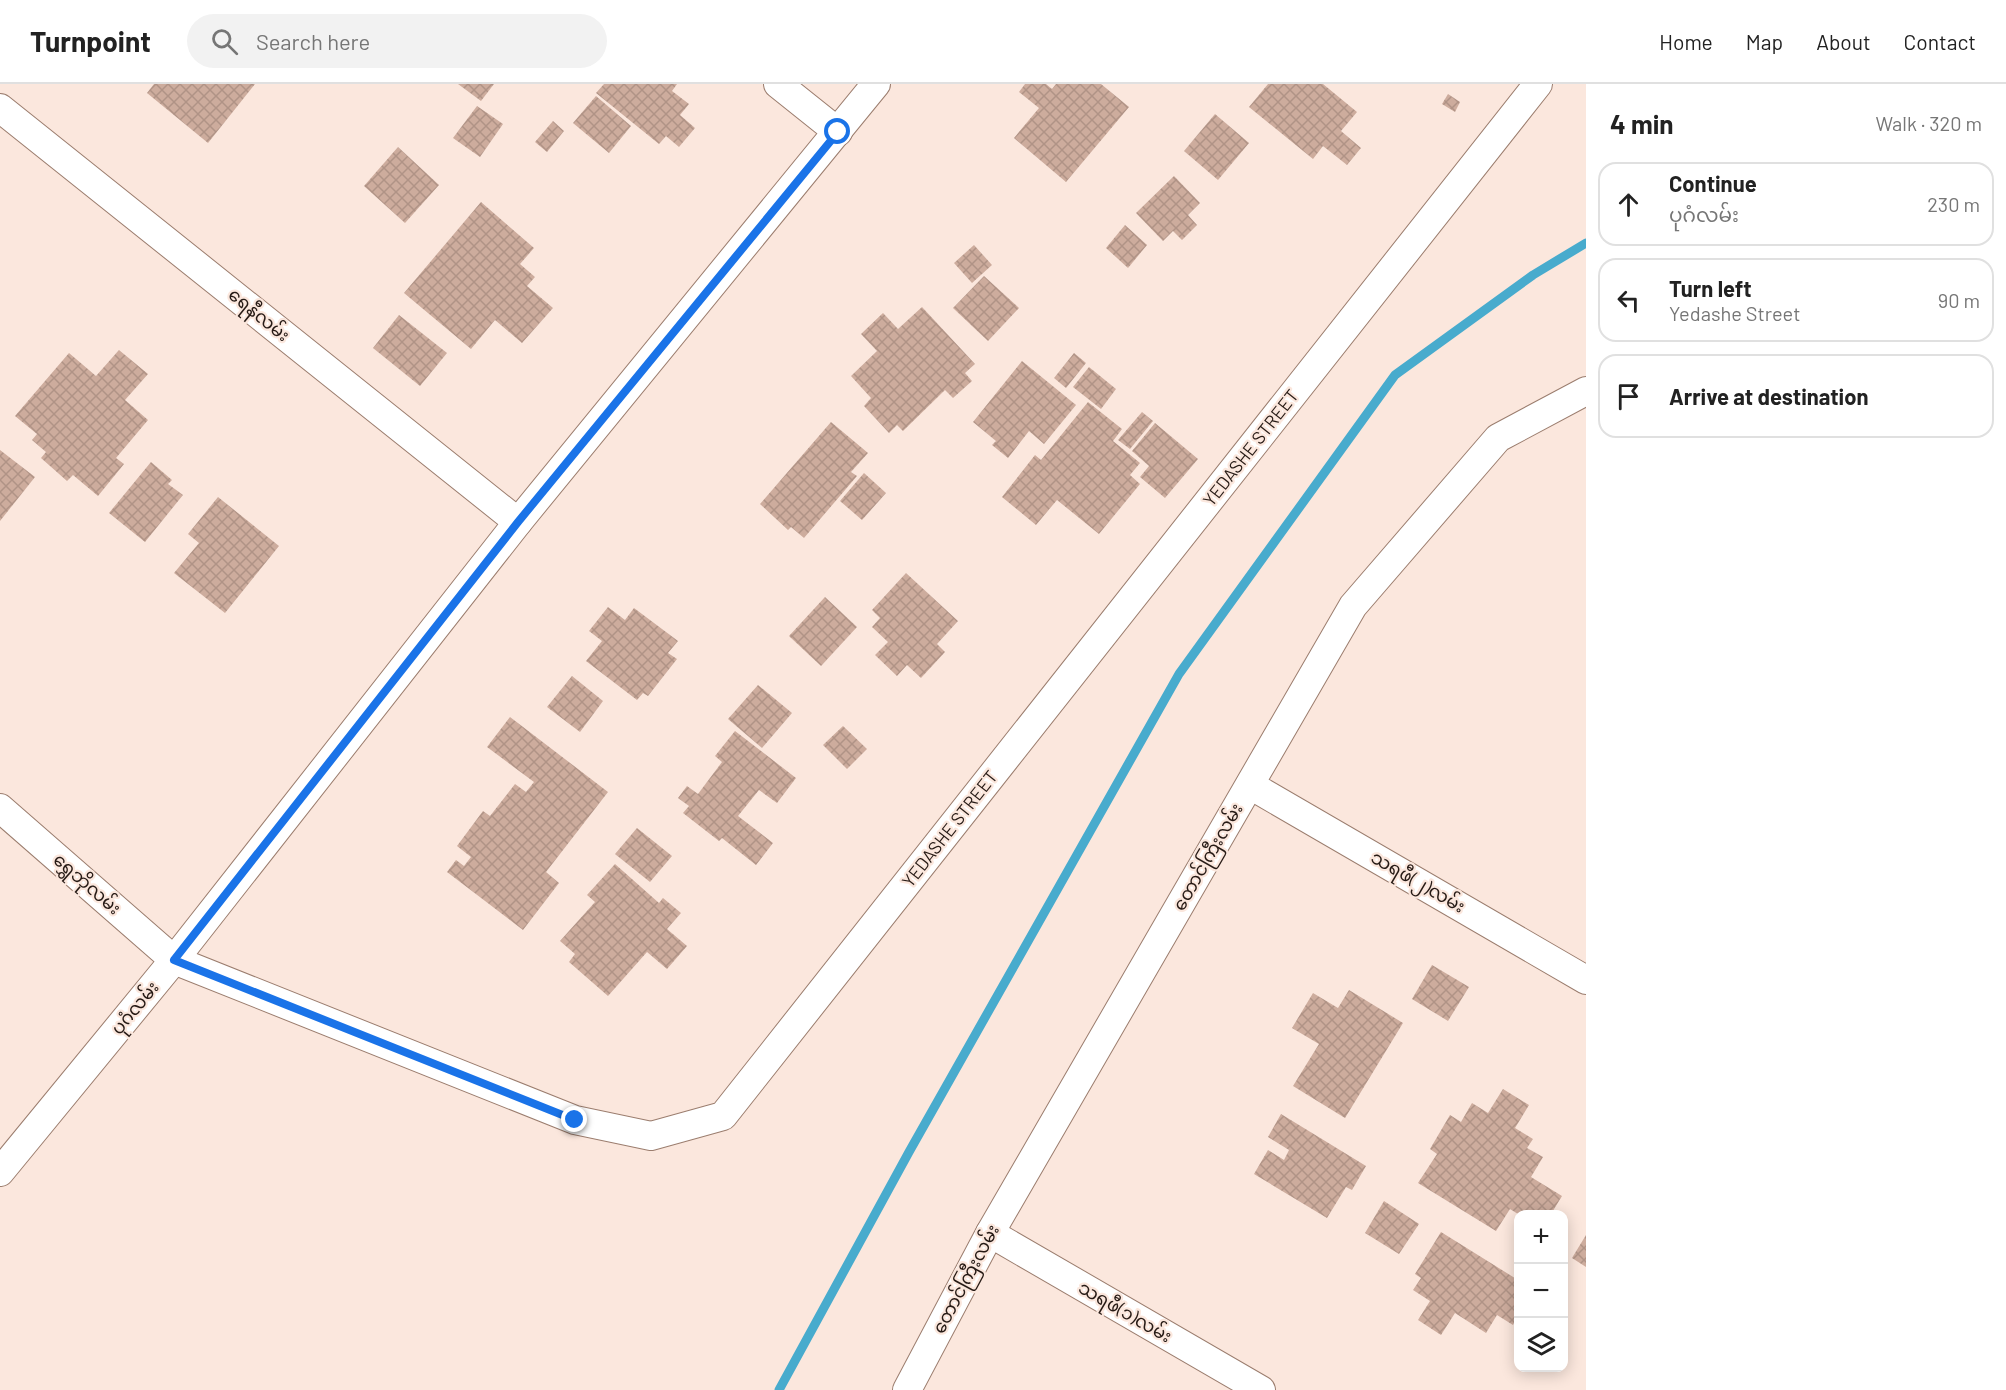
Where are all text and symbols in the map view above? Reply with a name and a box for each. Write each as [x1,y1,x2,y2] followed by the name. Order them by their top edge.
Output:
[187,14,607,68] search box
[30,24,151,58] text: Turnpoint
[208,25,241,58] icon: search
[256,28,370,54] text: Search here
[1659,29,1713,54] text: Home
[1746,29,1783,54] text: Map
[1816,29,1871,54] text: About
[1904,29,1976,54] text: Contact
[1610,108,1674,139] text: 4 min
[1875,111,1982,135] text: Walk · 320 m
[824,118,850,144] route start
[1669,170,1757,196] text: Continue
[1612,188,1645,221] icon: ahead
[1927,192,1980,216] text: 230 m
[1669,202,1739,226] text: ပုဂံလမ်း
[1669,275,1752,301] text: Turn left
[221,281,296,349] street label: ရေနီလမ်း
[1612,284,1645,317] icon: left
[1938,288,1980,312] text: 90 m
[1669,301,1800,325] text: Yedashe Street
[1612,380,1645,413] icon: arrive
[1669,383,1868,409] text: Arrive at destination
[1198,385,1303,510] street label: YEDASHE STREET
[897,766,1002,891] street label: YEDASHE STREET
[1166,798,1251,917] street label: တောင်ကြီးလမ်း
[1365,844,1470,921] street label: သရဖီ(၂)လမ်း
[46,846,127,922] street label: ရွှေဘိုလမ်း
[105,976,167,1042] street label: ပုဂံလမ်း
[561,1106,587,1132] route end
[1514,1210,1568,1372] map controls
[1514,1210,1568,1264] button: +
[925,1219,1008,1339] street label: တောင်ကြီးလမ်း
[1514,1264,1568,1318] button: −
[1072,1274,1177,1351] street label: သရဖီ(၁)လမ်း
[1514,1318,1568,1372] button: layers

